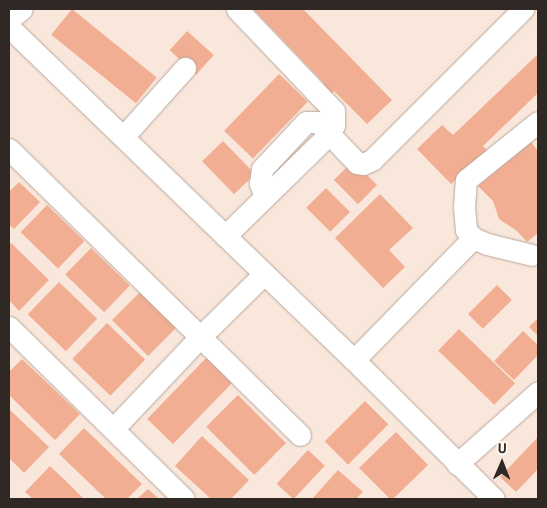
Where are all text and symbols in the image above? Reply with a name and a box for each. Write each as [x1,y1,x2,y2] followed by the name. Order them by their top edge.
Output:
[477,438,527,488] north arrow
[498,439,507,457] text: U

